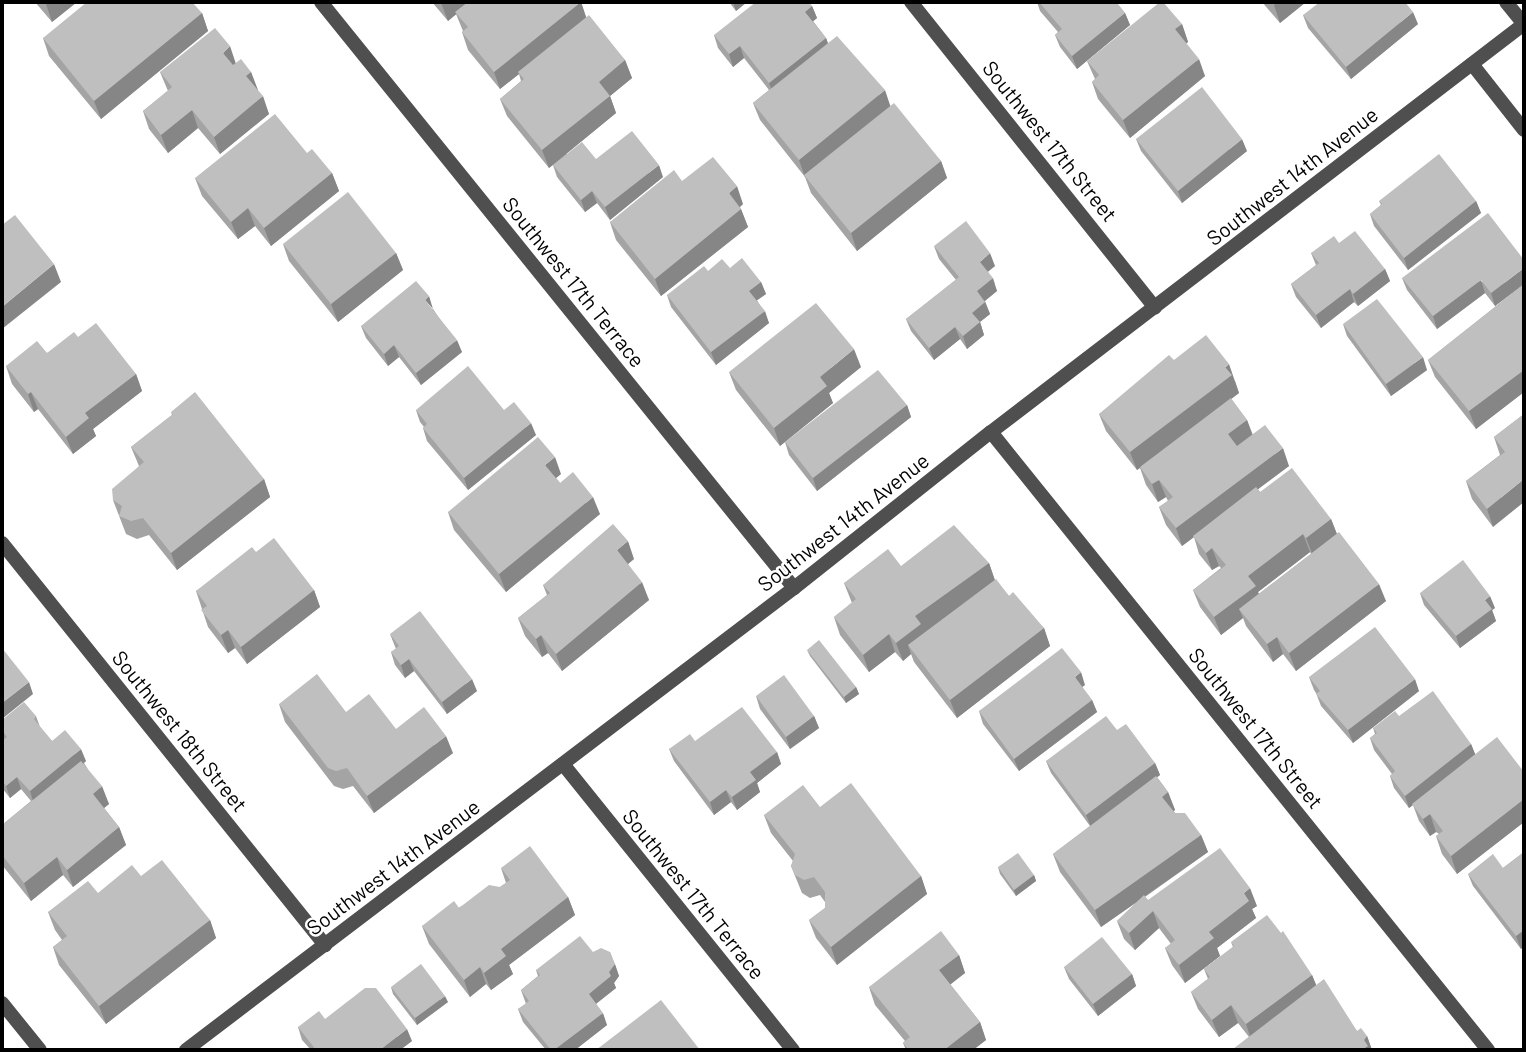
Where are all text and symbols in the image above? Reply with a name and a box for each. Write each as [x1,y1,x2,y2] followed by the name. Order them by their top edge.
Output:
[978,56,1122,226] street label: Southwest 17th Street
[1201,101,1383,251] street label: Southwest 14th Avenue
[498,192,650,372] street label: Southwest 17th Terrace
[752,447,934,597] street label: Southwest 14th Avenue
[1184,643,1328,813] street label: Southwest 17th Street
[107,645,253,817] street label: Southwest 18th Street
[301,794,485,940] street label: Southwest 14th Avenue
[618,804,770,984] street label: Southwest 17th Terrace

